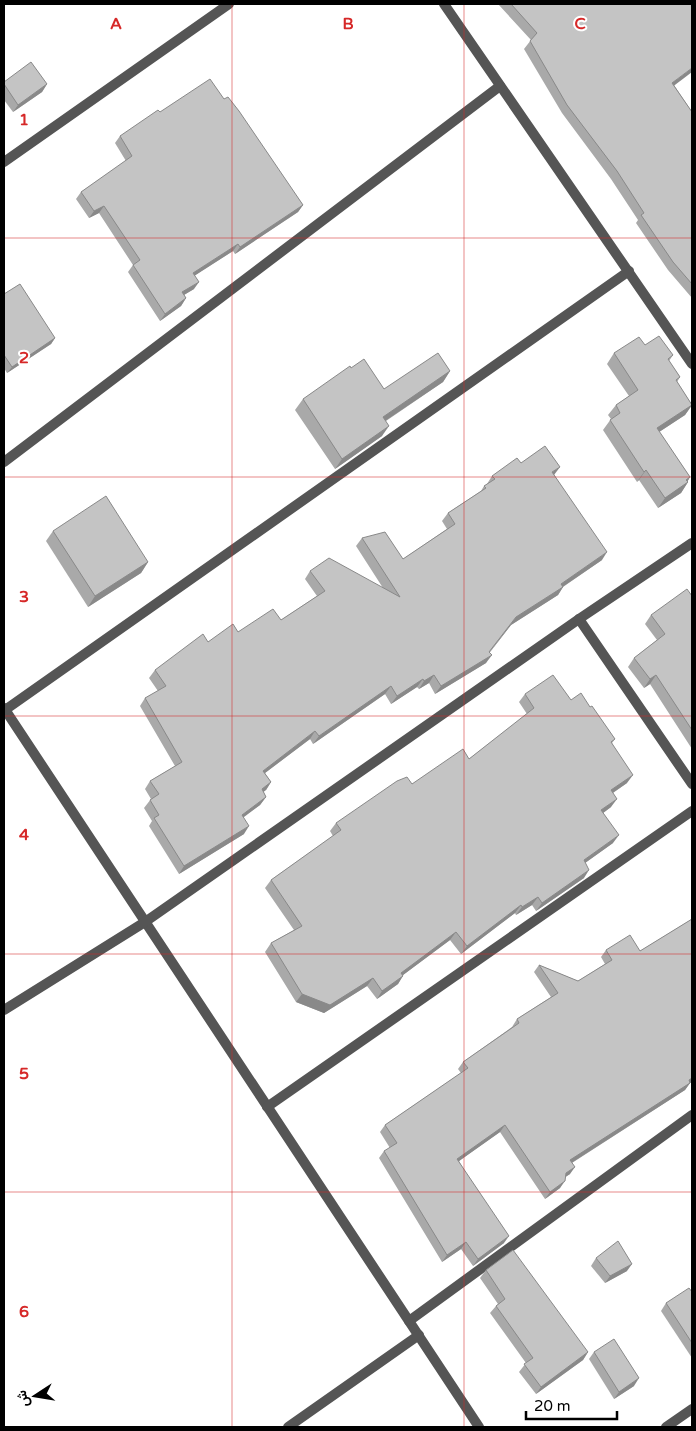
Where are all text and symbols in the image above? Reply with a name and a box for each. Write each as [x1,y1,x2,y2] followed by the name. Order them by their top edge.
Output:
[110,14,122,34] text: A
[342,14,354,34] text: B
[574,14,586,34] text: C
[19,110,29,130] text: 1
[19,348,29,368] text: 2
[19,587,29,607] text: 3
[19,825,29,845] text: 4
[19,1064,29,1084] text: 5
[19,1302,29,1322] text: 6
[10,1371,60,1421] north arrow
[13,1388,33,1409] text: ش
[526,1388,617,1420] scale bar
[534,1397,571,1415] text: 20 m

